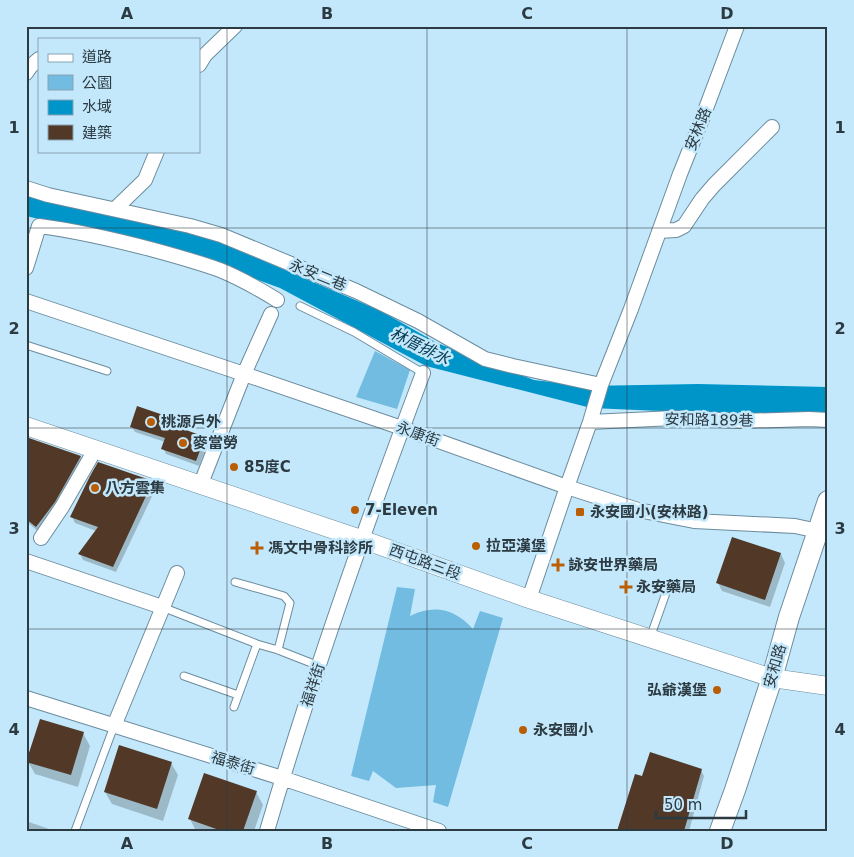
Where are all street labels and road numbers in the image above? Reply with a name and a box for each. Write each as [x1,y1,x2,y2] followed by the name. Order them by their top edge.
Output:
[681,105,715,153] street label: 安林路
[287,255,349,295] street label: 永安二巷
[665,410,753,430] street label: 安和路189巷
[394,418,442,450] street label: 永康街
[387,541,463,583] street label: 西屯路三段
[760,642,790,690] street label: 安和路
[297,661,329,709] street label: 福祥街
[209,748,257,778] street label: 福泰街

